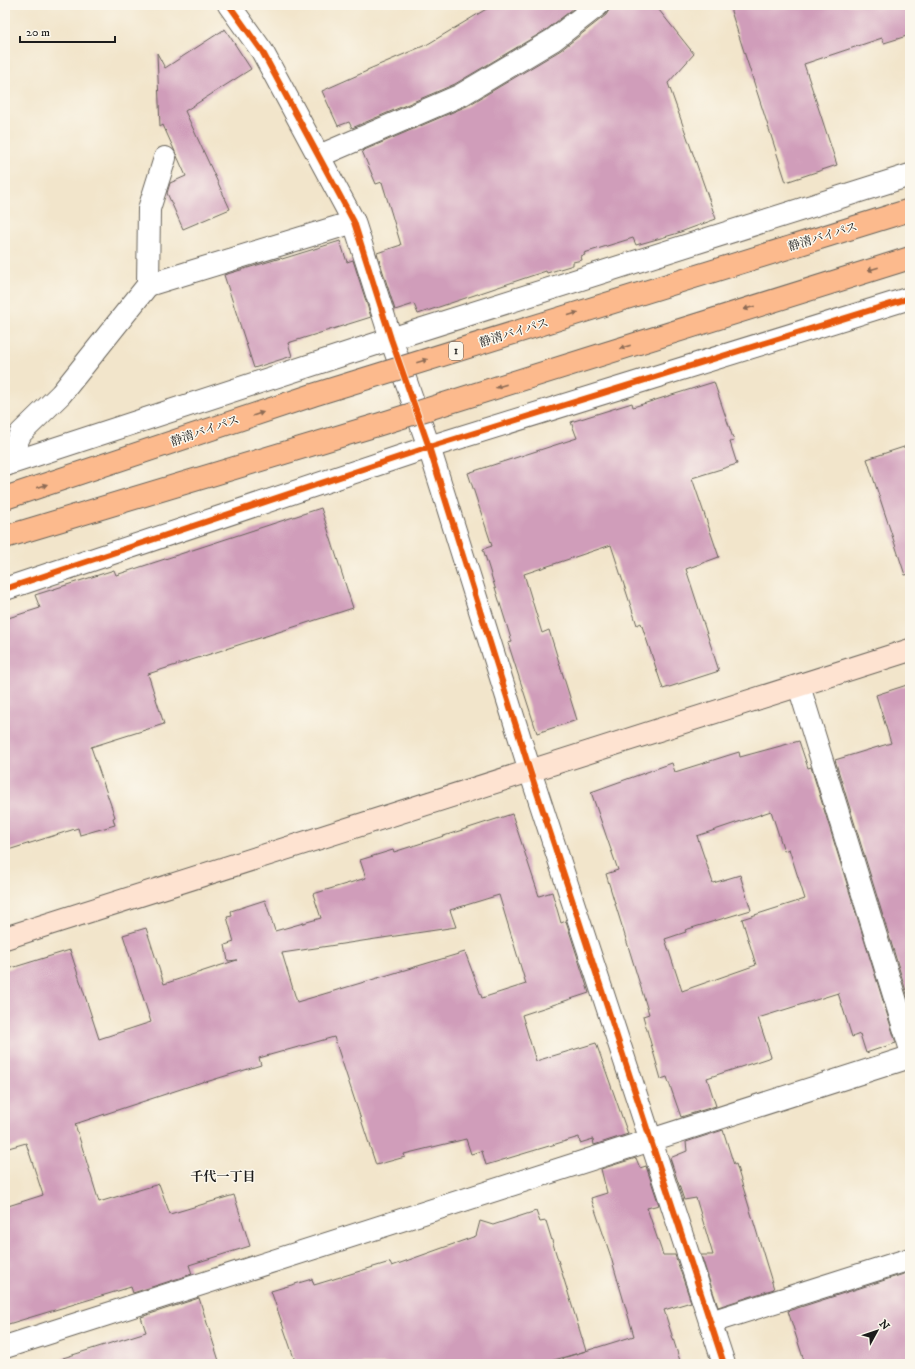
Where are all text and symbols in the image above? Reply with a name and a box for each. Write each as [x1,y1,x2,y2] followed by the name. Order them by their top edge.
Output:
[20,18,115,44] scale bar
[26,25,50,40] text: 20 m
[786,219,860,255] street label: 静清バイパス
[866,266,878,272] one-way arrow
[742,305,754,311] one-way arrow
[567,311,579,317] one-way arrow
[477,315,551,351] street label: 静清バイパス
[449,342,463,360] road number: 1
[618,344,630,350] one-way arrow
[416,358,428,364] one-way arrow
[494,383,506,389] one-way arrow
[253,410,265,416] one-way arrow
[169,412,241,450] street label: 静清バイパス
[36,483,48,489] one-way arrow
[190,1169,256,1185] district label: 千代一丁目
[857,1311,897,1351] north arrow
[876,1317,892,1333] text: N

